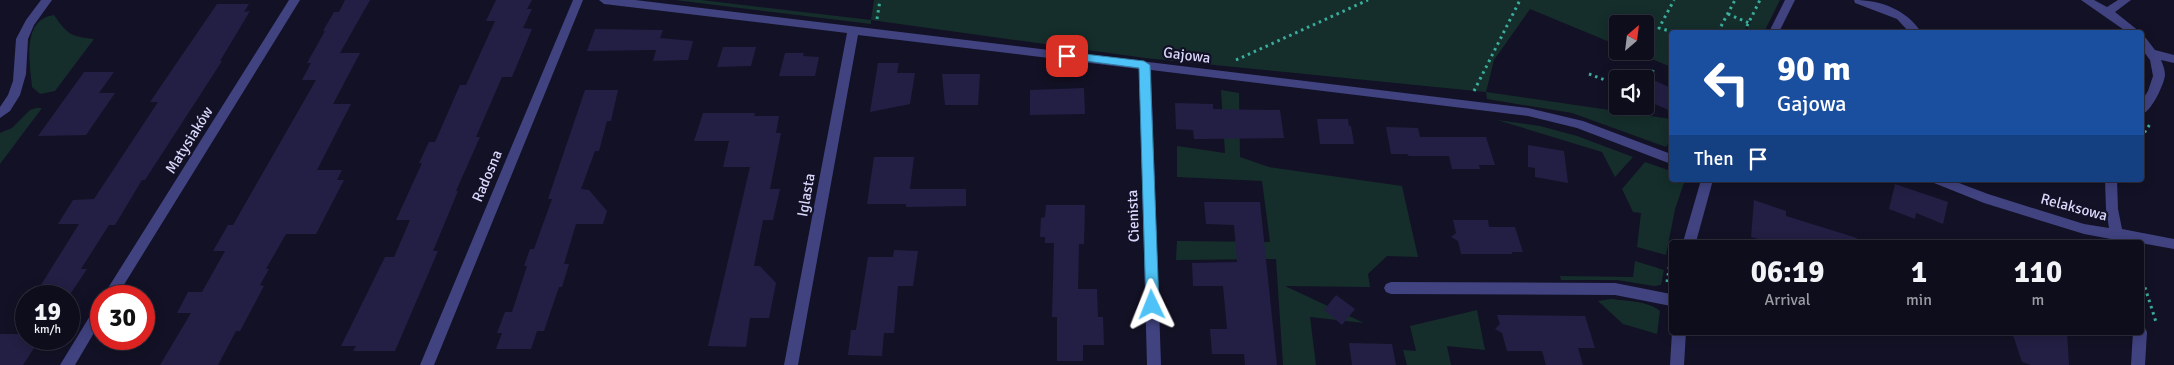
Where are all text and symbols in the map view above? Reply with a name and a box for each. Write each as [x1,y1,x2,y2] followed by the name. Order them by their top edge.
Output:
[1609,15,1654,60] north arrow
[1609,15,1654,115] map controls
[1046,35,1088,77] pin
[1053,42,1081,70] icon: arrive
[1162,43,1212,67] street label: Gajowa
[1777,47,1851,90] text: 90 m
[1694,50,1759,115] icon: left
[1609,70,1654,115] button: sound
[1777,90,1847,117] text: Gajowa
[161,103,217,177] street label: Matysiaków
[1744,145,1772,173] icon: arrive
[468,147,506,205] street label: Radosna
[1694,147,1734,171] text: Then
[793,172,819,218] street label: Iglasta
[2039,189,2109,225] street label: Relaksowa
[1123,190,1143,242] street label: Cienista
[1751,254,1824,291] text: 06:19
[1911,254,1927,291] text: 1
[2014,254,2062,291] text: 110
[1125,278,1177,330] position arrow
[90,285,155,350] speed limit sign: 30
[1764,290,1811,310] text: Arrival
[1906,290,1932,310] text: min
[2032,290,2044,310] text: m
[34,296,61,327] text: 19
[34,322,61,337] text: km/h

